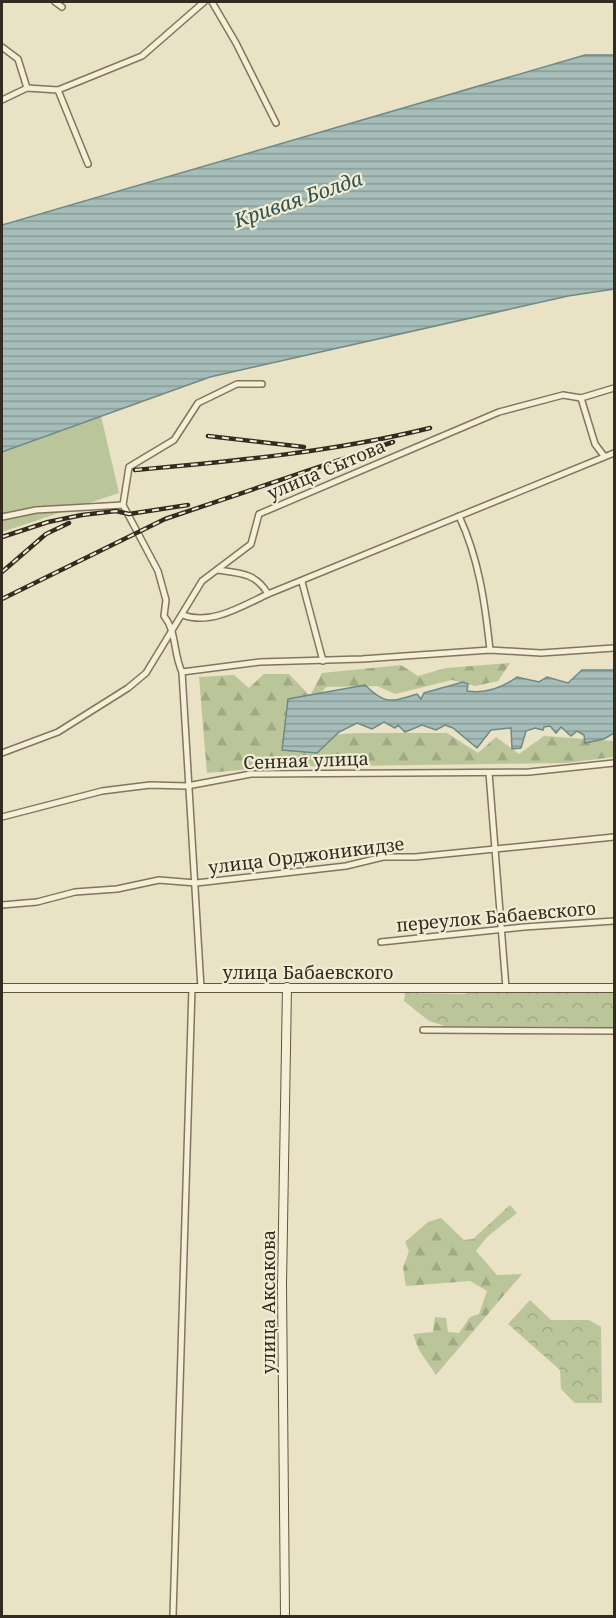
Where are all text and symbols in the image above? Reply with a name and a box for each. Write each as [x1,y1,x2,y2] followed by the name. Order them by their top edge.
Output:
[229,164,366,234] water label: Кривая Болда
[263,433,389,505] street label: улица Сытова
[243,746,369,774] street label: Сенная улица
[207,831,405,879] street label: улица Орджоникидзе
[395,895,597,937] street label: переулок Бабаевского
[222,960,394,984] street label: улица Бабаевского
[256,1230,280,1374] street label: улица Аксакова

